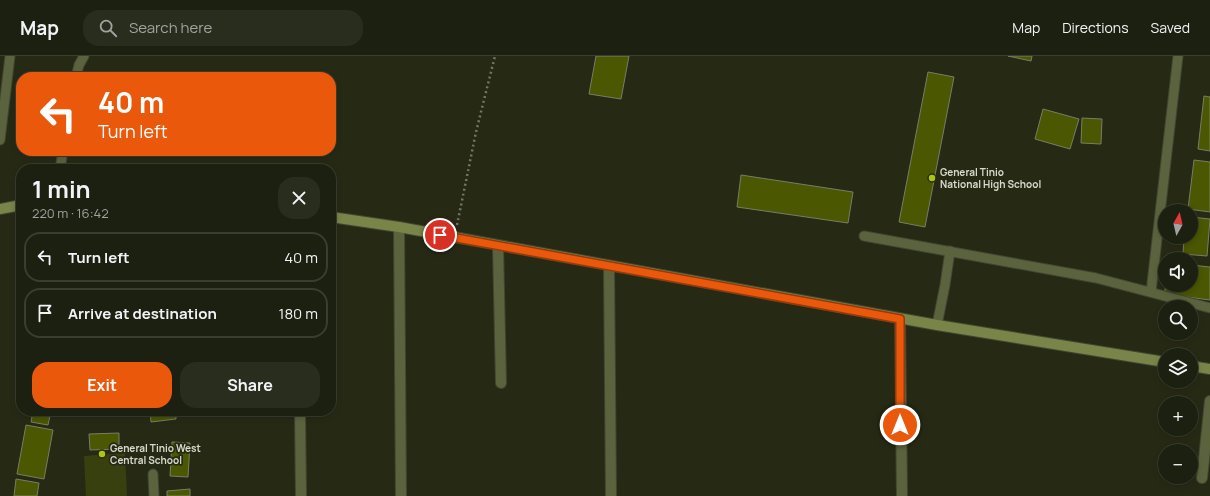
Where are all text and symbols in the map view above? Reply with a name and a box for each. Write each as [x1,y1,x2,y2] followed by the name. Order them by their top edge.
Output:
[83,10,363,46] search box
[20,15,59,41] text: Map
[97,17,119,39] icon: search
[129,17,212,38] text: Search here
[1012,18,1040,37] text: Map
[1062,18,1129,37] text: Directions
[1151,18,1190,37] text: Saved
[98,83,164,121] text: 40 m
[32,88,84,140] icon: left
[98,119,168,143] text: Turn left
[940,165,1041,191] place label: General Tinio National High School
[32,172,91,205] text: 1 min
[927,173,937,183] marker: General Tinio National High School
[278,177,320,219] button: close
[32,204,109,222] text: 220 m · 16:42
[1158,204,1198,244] north arrow
[1158,204,1198,484] map controls
[423,218,457,252] pin
[429,224,451,246] icon: arrive
[34,246,56,268] icon: left
[68,247,130,268] text: Turn left
[284,247,318,268] text: 40 m
[1158,252,1198,292] button: sound
[1158,300,1198,340] button: search
[34,302,56,324] icon: arrive
[68,303,217,324] text: Arrive at destination
[279,303,318,324] text: 180 m
[1158,348,1198,388] button: layers
[32,362,172,408] button: Exit
[180,362,320,408] button: Share
[1158,396,1198,436] button: +
[879,404,921,446] position arrow
[110,441,201,467] place label: General Tinio West Central School
[1158,444,1198,484] button: −
[97,449,107,459] marker: General Tinio West Central School

